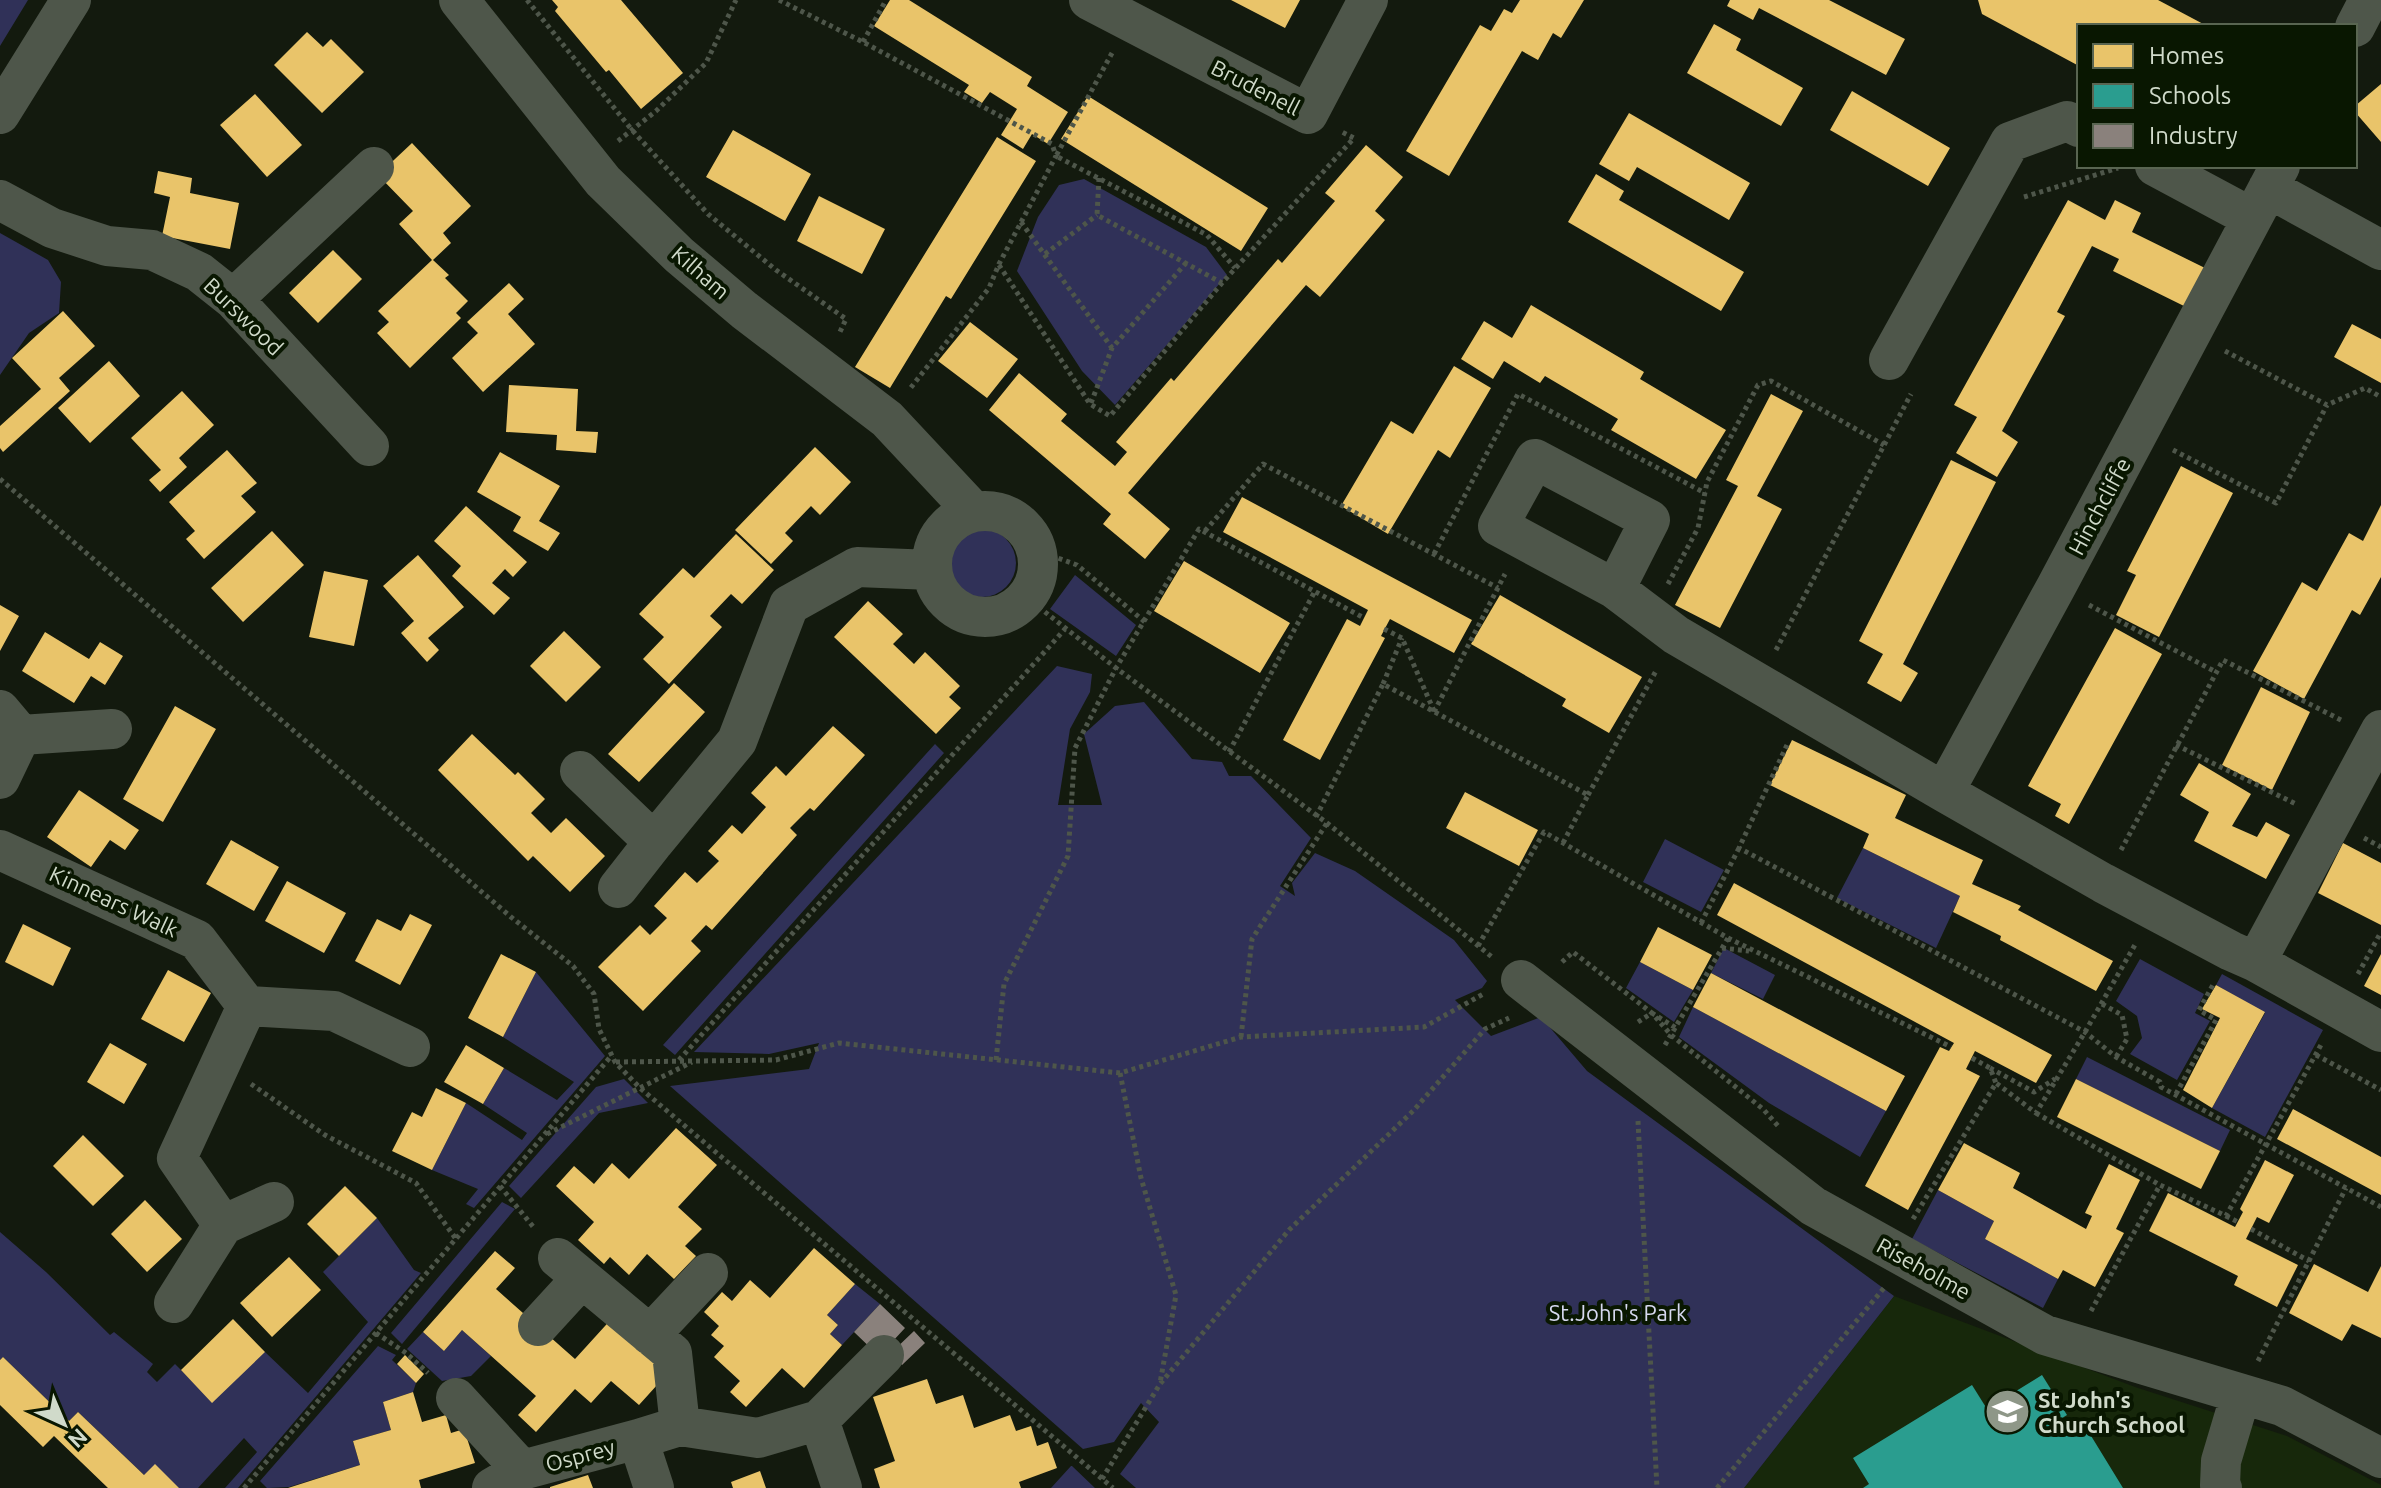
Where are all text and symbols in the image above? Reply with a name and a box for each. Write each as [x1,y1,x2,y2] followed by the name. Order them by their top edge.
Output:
[2077,24,2357,168] legend
[2149,42,2224,69] text: Homes
[1208,54,1305,120] street label: Brudenell
[2149,82,2231,109] text: Schools
[2149,122,2238,149] text: Industry
[667,240,735,304] street label: Kilham
[199,272,289,360] street label: Burswood
[2063,453,2135,559] street label: Hinchcliffe
[46,860,182,942] street label: Kinnears Walk
[1873,1232,1975,1304] street label: Riseholme
[1549,1300,1687,1325] park label: St.John's Park
[24,1384,104,1464] north arrow
[2038,1387,2185,1437] place label: St John's Church School
[1983,1388,2031,1436] school or university icon: St John's Church School
[64,1424,93,1453] text: N
[543,1434,618,1476] street label: Osprey

